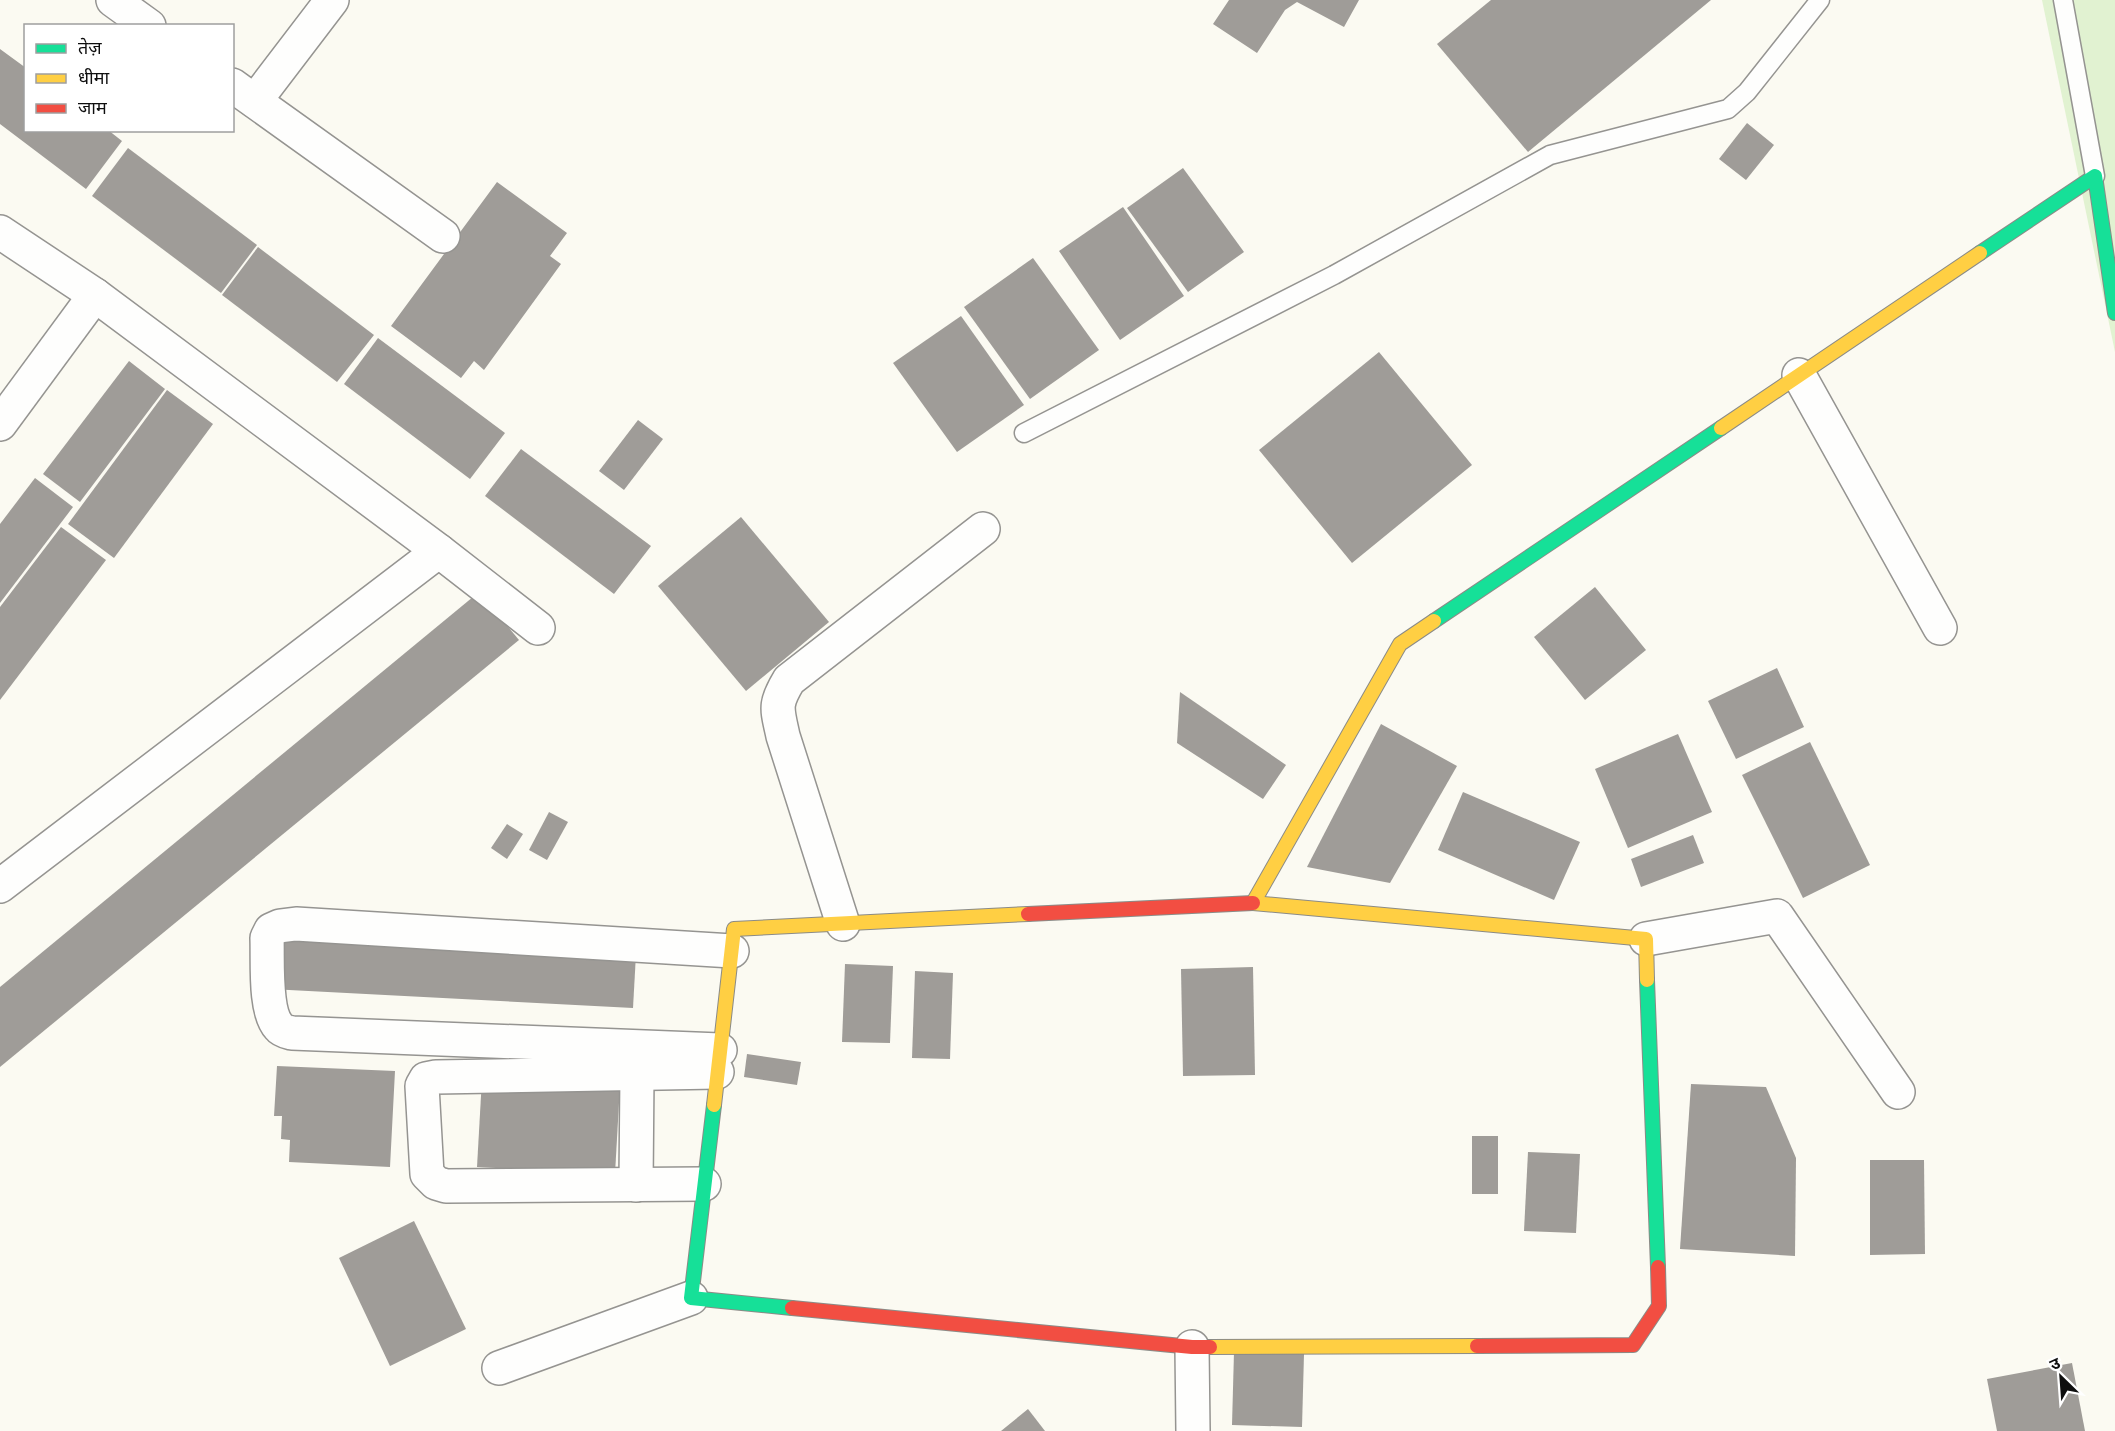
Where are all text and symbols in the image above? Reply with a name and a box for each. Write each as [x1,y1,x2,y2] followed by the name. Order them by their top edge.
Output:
[24,24,234,132] legend
[78,35,102,59] text: तेज़
[78,65,109,89] text: धीमा
[78,95,108,119] text: जाम
[2031,1347,2091,1407] north arrow
[2046,1351,2064,1375] text: उ

